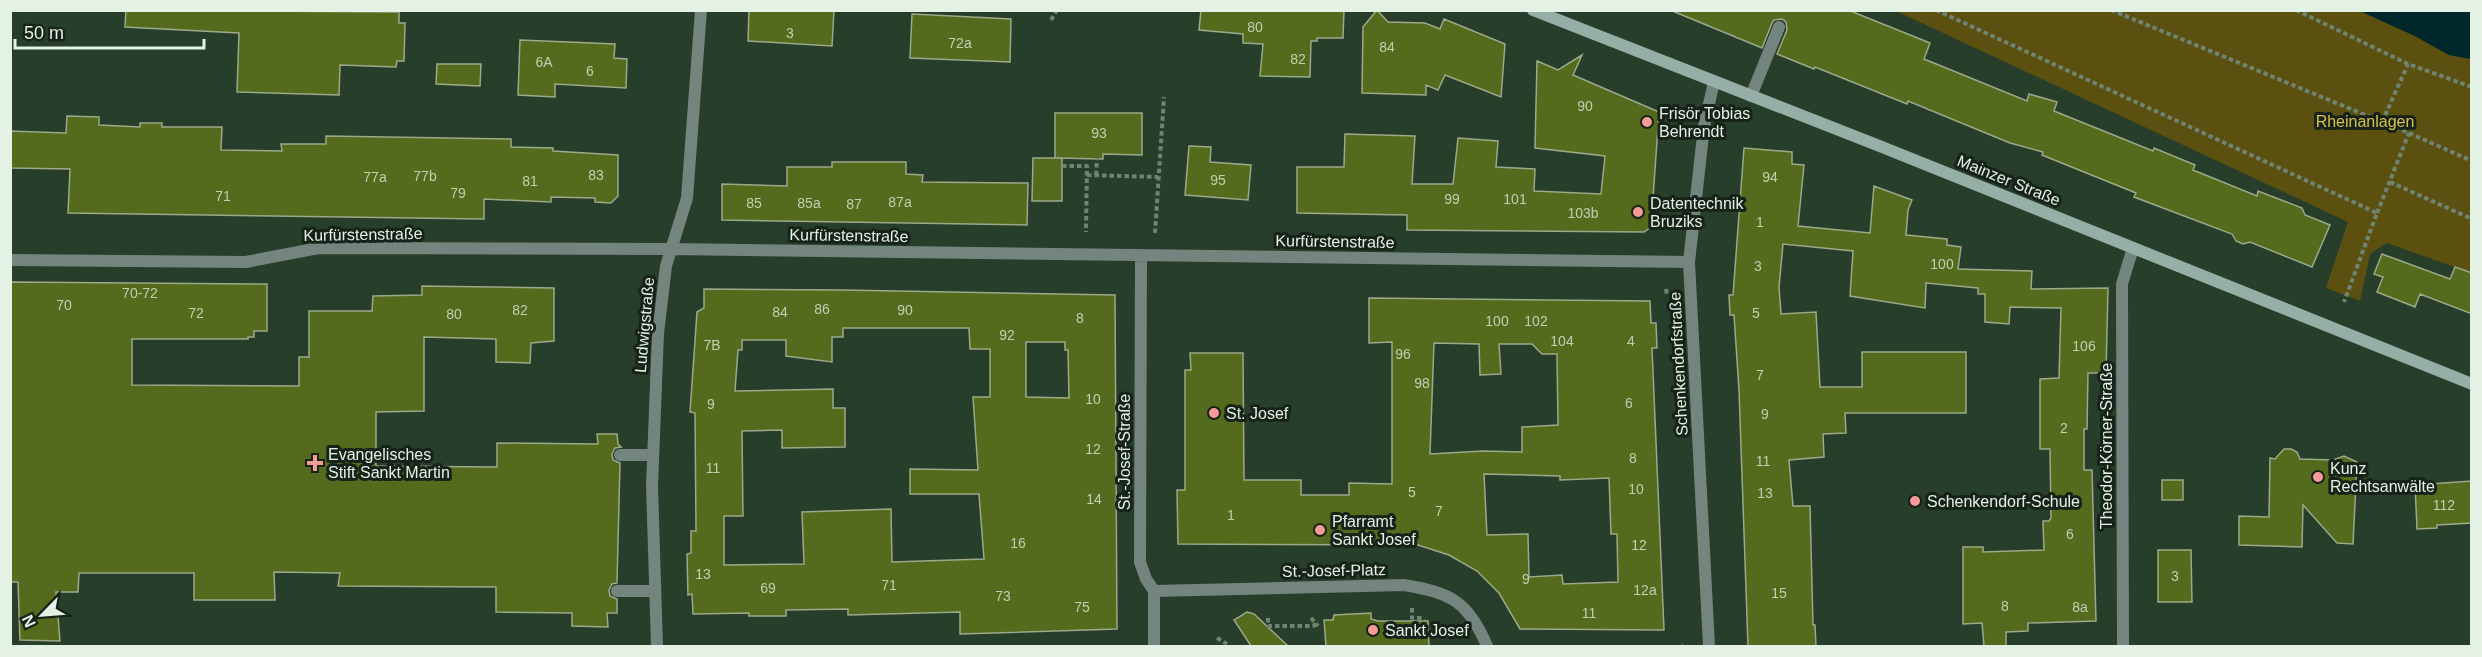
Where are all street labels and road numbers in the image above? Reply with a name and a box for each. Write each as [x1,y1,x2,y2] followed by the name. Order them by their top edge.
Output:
[1955,152,2063,209] street label: Mainzer Straße
[303,225,423,244] street label: Kurfürstenstraße
[789,226,909,245] street label: Kurfürstenstraße
[1275,232,1395,251] street label: Kurfürstenstraße
[632,276,657,374] street label: Ludwigstraße
[1666,291,1691,436] street label: Schenkendorfstraße
[2098,363,2115,529] street label: Theodor-Körner-Straße
[1116,394,1133,510] street label: St.-Josef-Straße
[1282,561,1386,580] street label: St.-Josef-Platz

